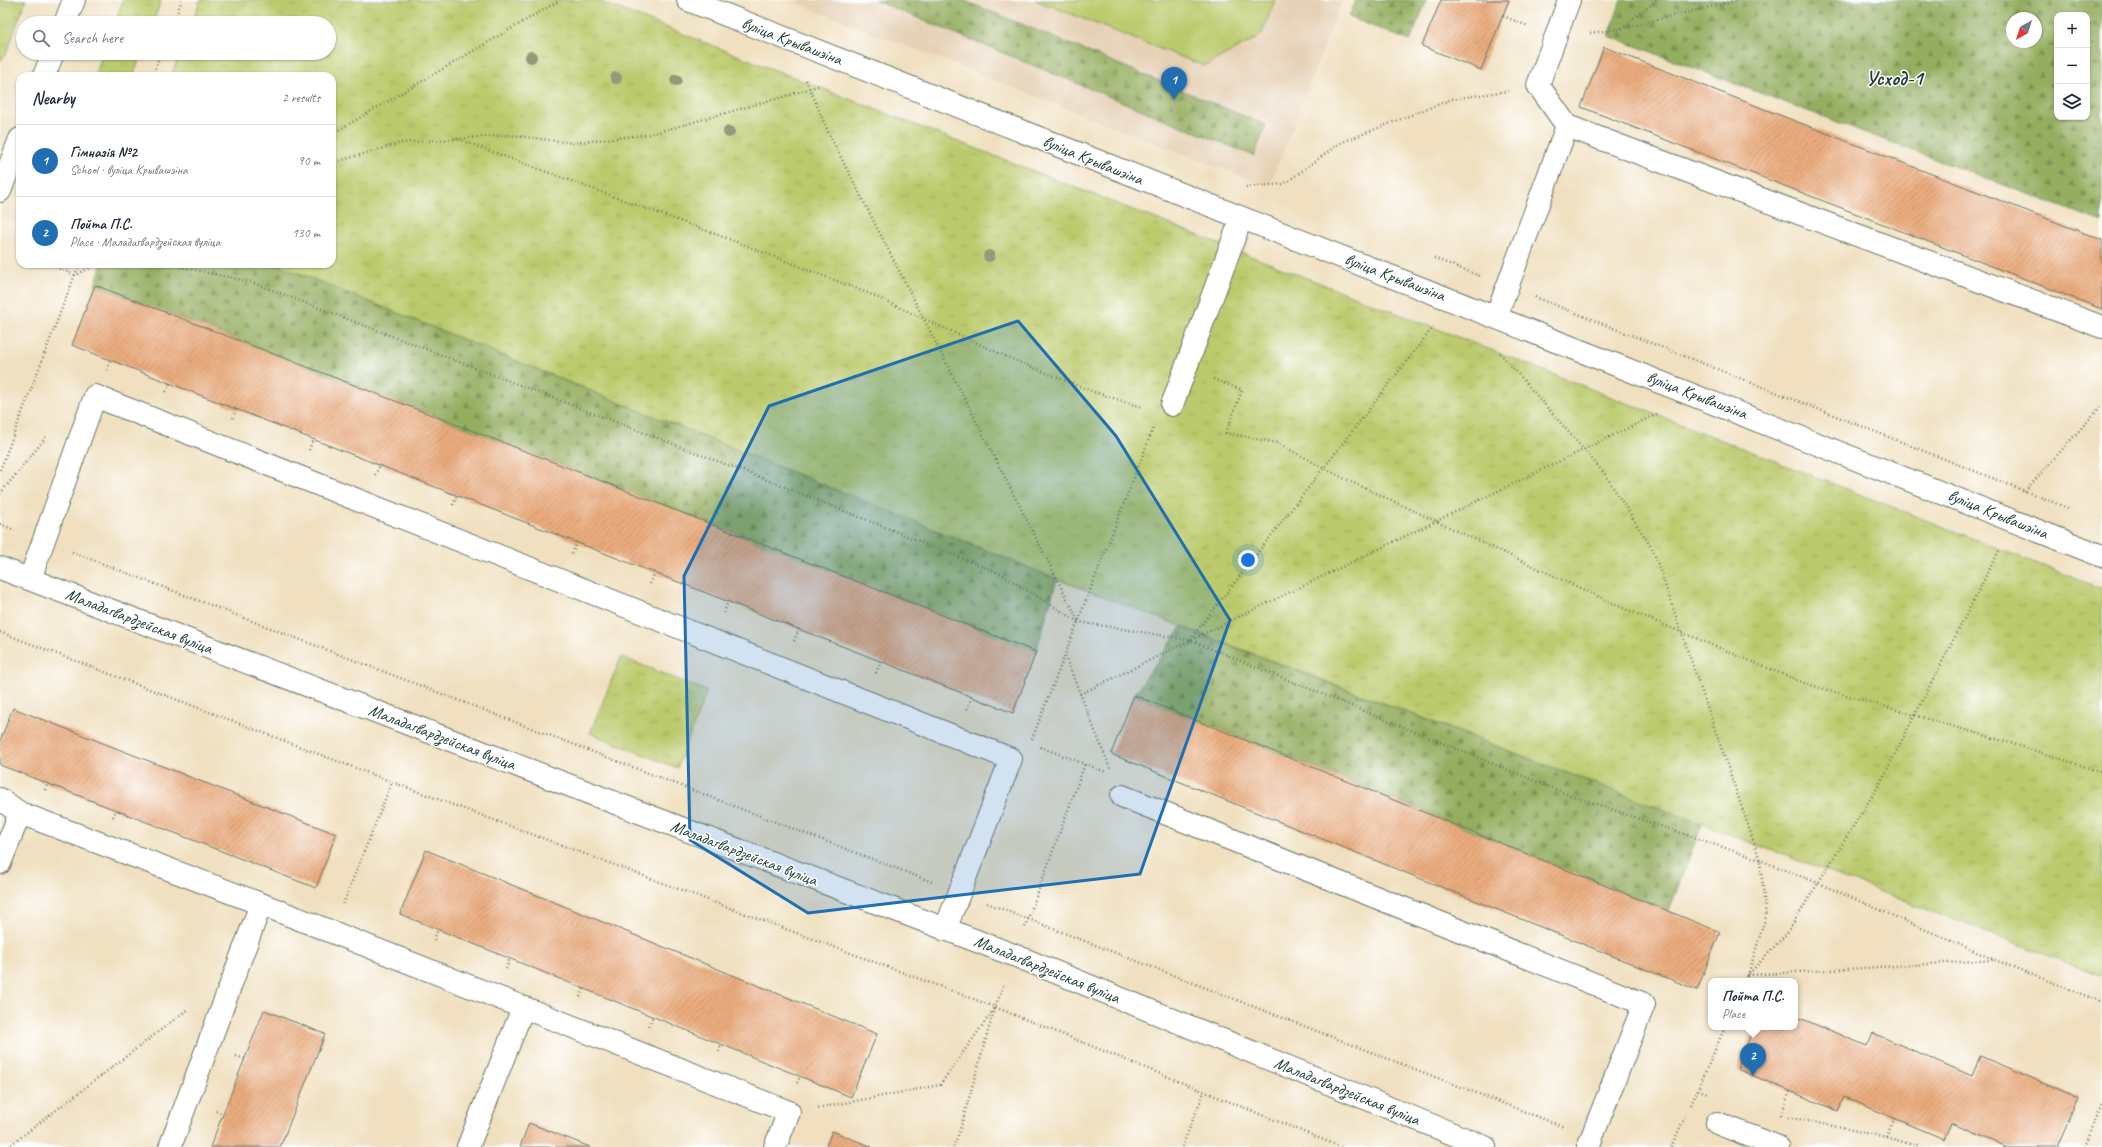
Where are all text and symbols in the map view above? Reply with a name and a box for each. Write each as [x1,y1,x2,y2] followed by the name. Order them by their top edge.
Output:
[739,12,847,70] street label: вуліца Крывашэіна
[2006,12,2042,48] north arrow
[2054,12,2090,120] map controls
[2054,12,2090,48] button: +
[16,16,336,60] search box
[30,27,52,49] icon: search
[62,29,123,48] text: Search here
[2054,48,2090,84] button: −
[1865,65,1925,91] district label: Усход-1
[1161,67,1187,100] pin: 1
[2054,84,2090,120] button: layers
[32,88,75,109] text: Nearby
[282,90,320,106] text: 2 results
[1040,130,1148,190] street label: вуліца Крывашэіна
[70,143,137,162] text: Гімназія №2
[42,153,48,169] text: 1
[298,153,320,169] text: 90 m
[70,162,188,178] text: School · вуліца Крывашэіна
[70,215,132,234] text: Пойта П.С.
[42,225,48,241] text: 2
[292,225,320,241] text: 130 m
[70,234,220,250] text: Place · Маладагвардзейская вуліца
[1342,248,1450,306] street label: вуліца Крывашэіна
[1644,366,1752,424] street label: вуліца Крывашэіна
[1945,484,2053,544] street label: вуліца Крывашэіна
[1238,550,1258,570] your location
[62,583,217,660] street label: Маладагвардзейская вуліца
[365,699,520,776] street label: Маладагвардзейская вуліца
[667,815,822,892] street label: Маладагвардзейская вуліца
[971,930,1124,1009] street label: Маладагвардзейская вуліца
[1708,978,1798,1030] popup
[1722,987,1784,1006] text: Пойта П.С.
[1722,1006,1745,1022] text: Place
[1740,1043,1766,1076] pin: 2
[1271,1052,1424,1131] street label: Маладагвардзейская вуліца

